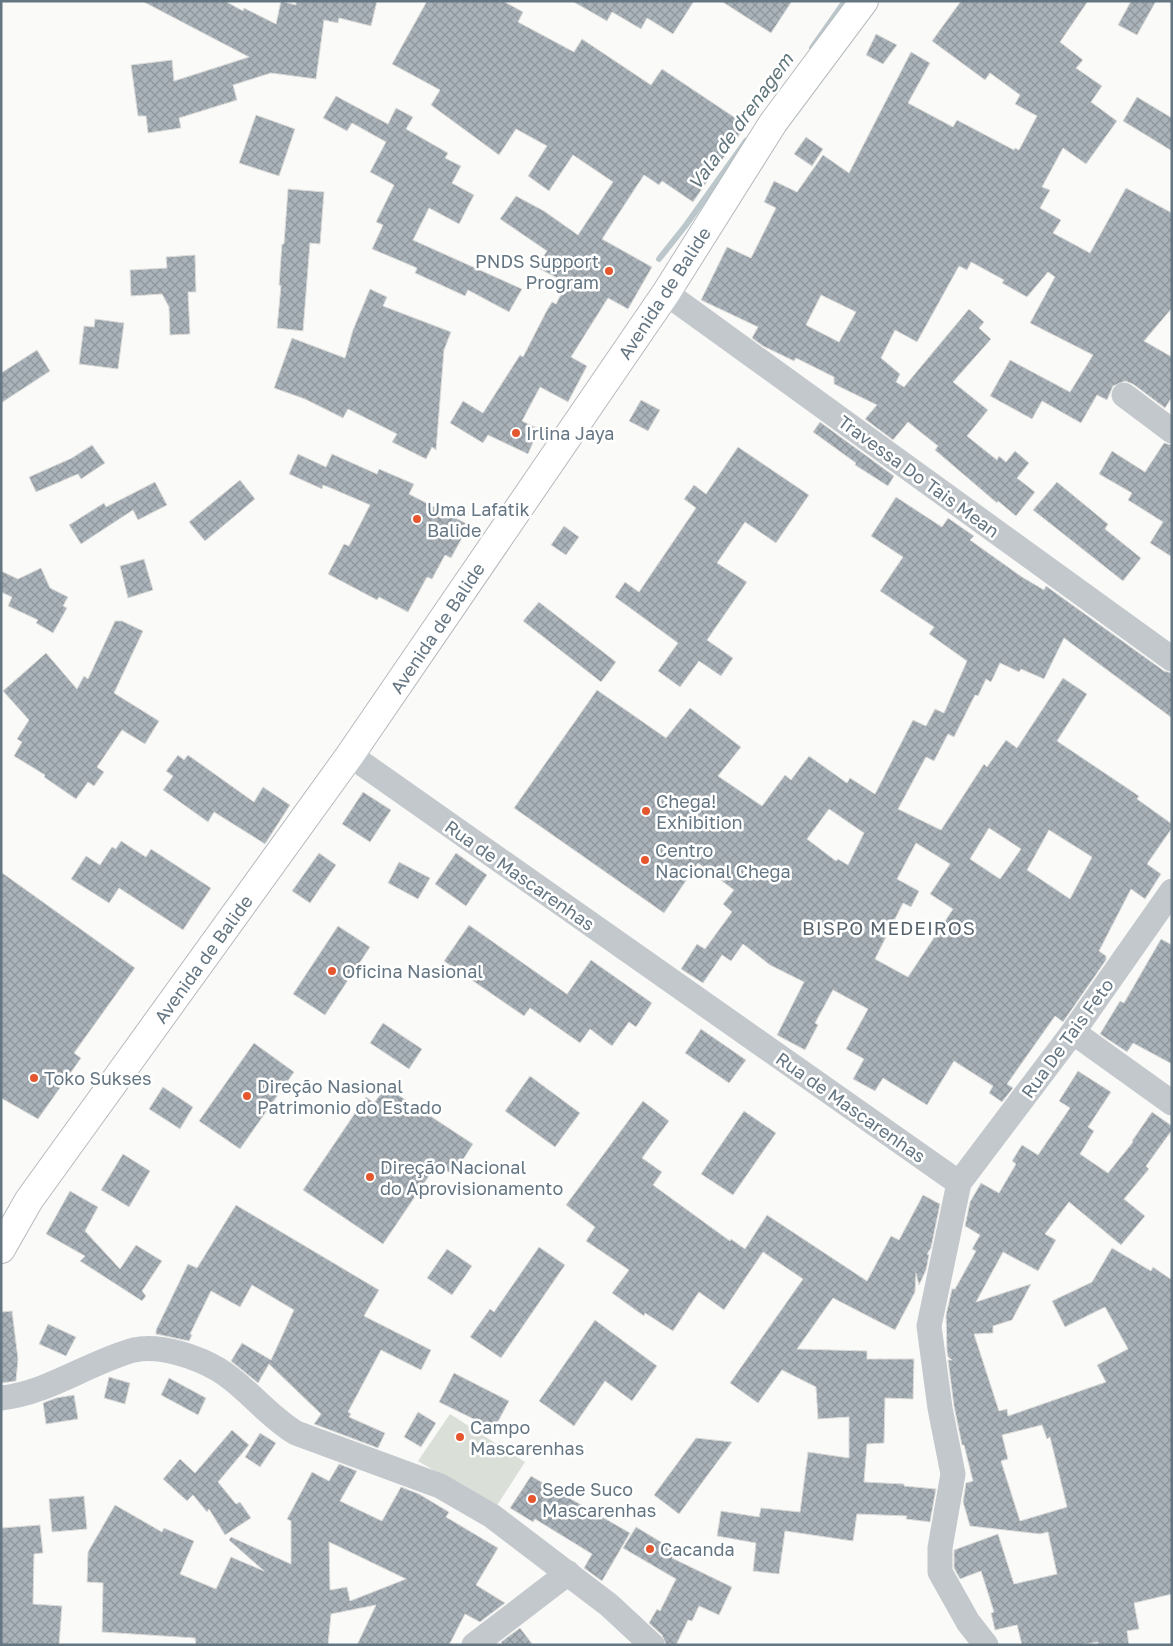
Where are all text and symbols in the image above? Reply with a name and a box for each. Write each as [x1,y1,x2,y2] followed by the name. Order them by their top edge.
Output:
[683,47,798,194] water label: Vala de drenagem
[613,223,715,363] street label: Avenida de Balide
[475,250,599,293] place label: PNDS Support Program
[603,265,615,277] marker: PNDS Support Program
[834,410,1004,542] street label: Travessa Do Tais Mean
[526,422,615,444] place label: Irlina Jaya
[510,427,522,439] marker: Irlina Jaya
[427,498,530,541] place label: Uma Lafatik Balide
[411,513,423,525] marker: Uma Lafatik Balide
[385,558,489,698] street label: Avenida de Balide
[656,790,743,833] place label: Chega! Exhibition
[640,805,652,817] marker: Chega! Exhibition
[441,815,599,935] street label: Rua de Mascarenhas
[655,839,791,882] place label: Centro Nacional Chega
[639,854,651,866] marker: Centro Nacional Chega
[149,891,257,1027] street label: Avenida de Balide
[802,916,976,939] district label: BISPO MEDEIROS
[342,960,483,982] place label: Oficina Nasional
[326,965,338,977] marker: Oficina Nasional
[1016,974,1118,1102] street label: Rua De Tais Feto
[772,1047,930,1167] street label: Rua de Mascarenhas
[44,1067,152,1089] place label: Toko Sukses
[28,1072,40,1084] marker: Toko Sukses
[257,1075,442,1118] place label: Direção Nasional Patrimonio do Estado
[241,1090,253,1102] marker: Direção Nasional Patrimonio do Estado
[380,1156,563,1199] place label: Direção Nacional do Aprovisionamento
[364,1171,376,1183] marker: Direção Nacional do Aprovisionamento
[470,1416,584,1459] place label: Campo Mascarenhas
[454,1431,466,1443] marker: Campo Mascarenhas
[542,1478,656,1521] place label: Sede Suco Mascarenhas
[526,1493,538,1505] marker: Sede Suco Mascarenhas
[660,1538,735,1560] place label: Cacanda
[644,1543,656,1555] marker: Cacanda

